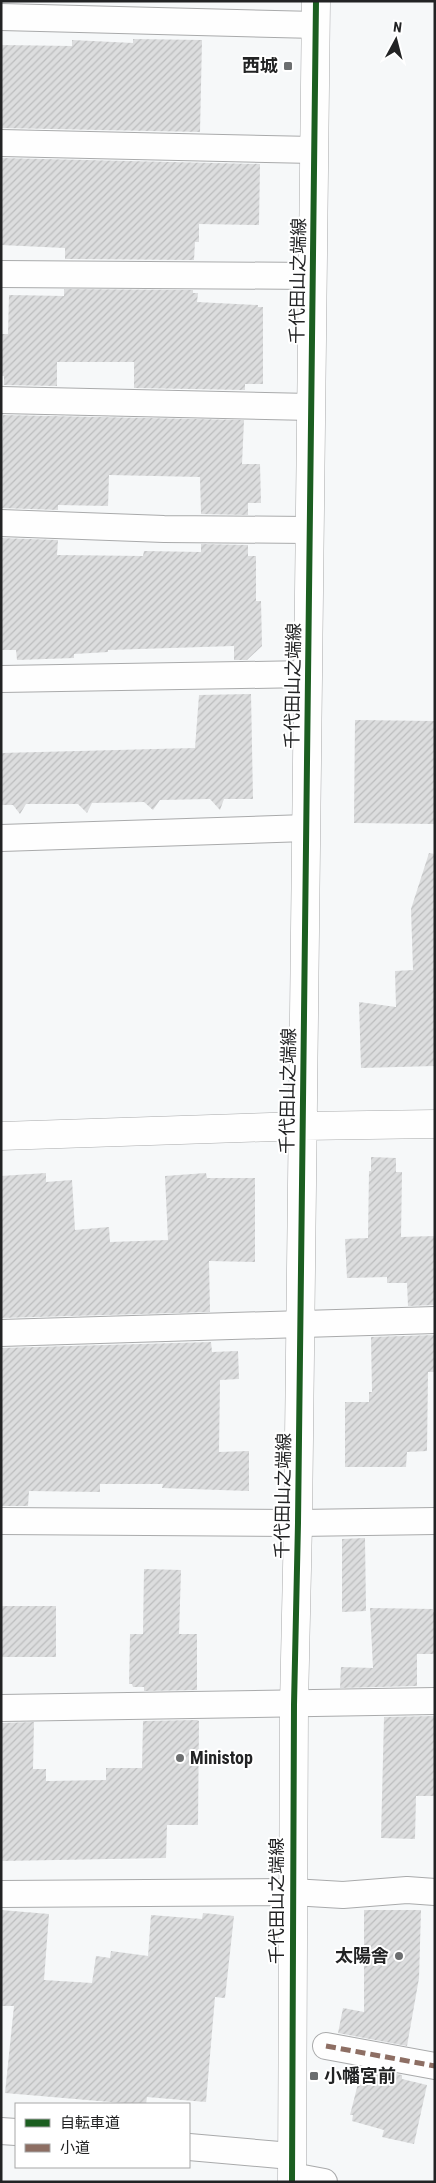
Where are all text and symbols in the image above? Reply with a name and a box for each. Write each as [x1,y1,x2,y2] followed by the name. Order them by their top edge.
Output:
[371,15,421,65] north arrow
[392,19,403,36] text: N
[242,55,278,76] place label: 西城
[282,60,294,72] marker: 西城
[286,218,309,344] street label: 千代田山之端線
[281,623,304,749] street label: 千代田山之端線
[276,1028,299,1154] street label: 千代田山之端線
[271,1433,294,1559] street label: 千代田山之端線
[190,1747,253,1768] place label: Ministop
[174,1752,186,1764] marker: Ministop
[266,1838,287,1964] street label: 千代田山之端線
[335,1945,389,1966] place label: 太陽舎
[393,1950,405,1962] marker: 太陽舎
[324,2065,396,2086] place label: 小幡宮前
[308,2070,320,2082] marker: 小幡宮前
[15,2103,190,2168] legend
[60,2114,120,2132] text: 自転車道
[60,2139,90,2157] text: 小道

